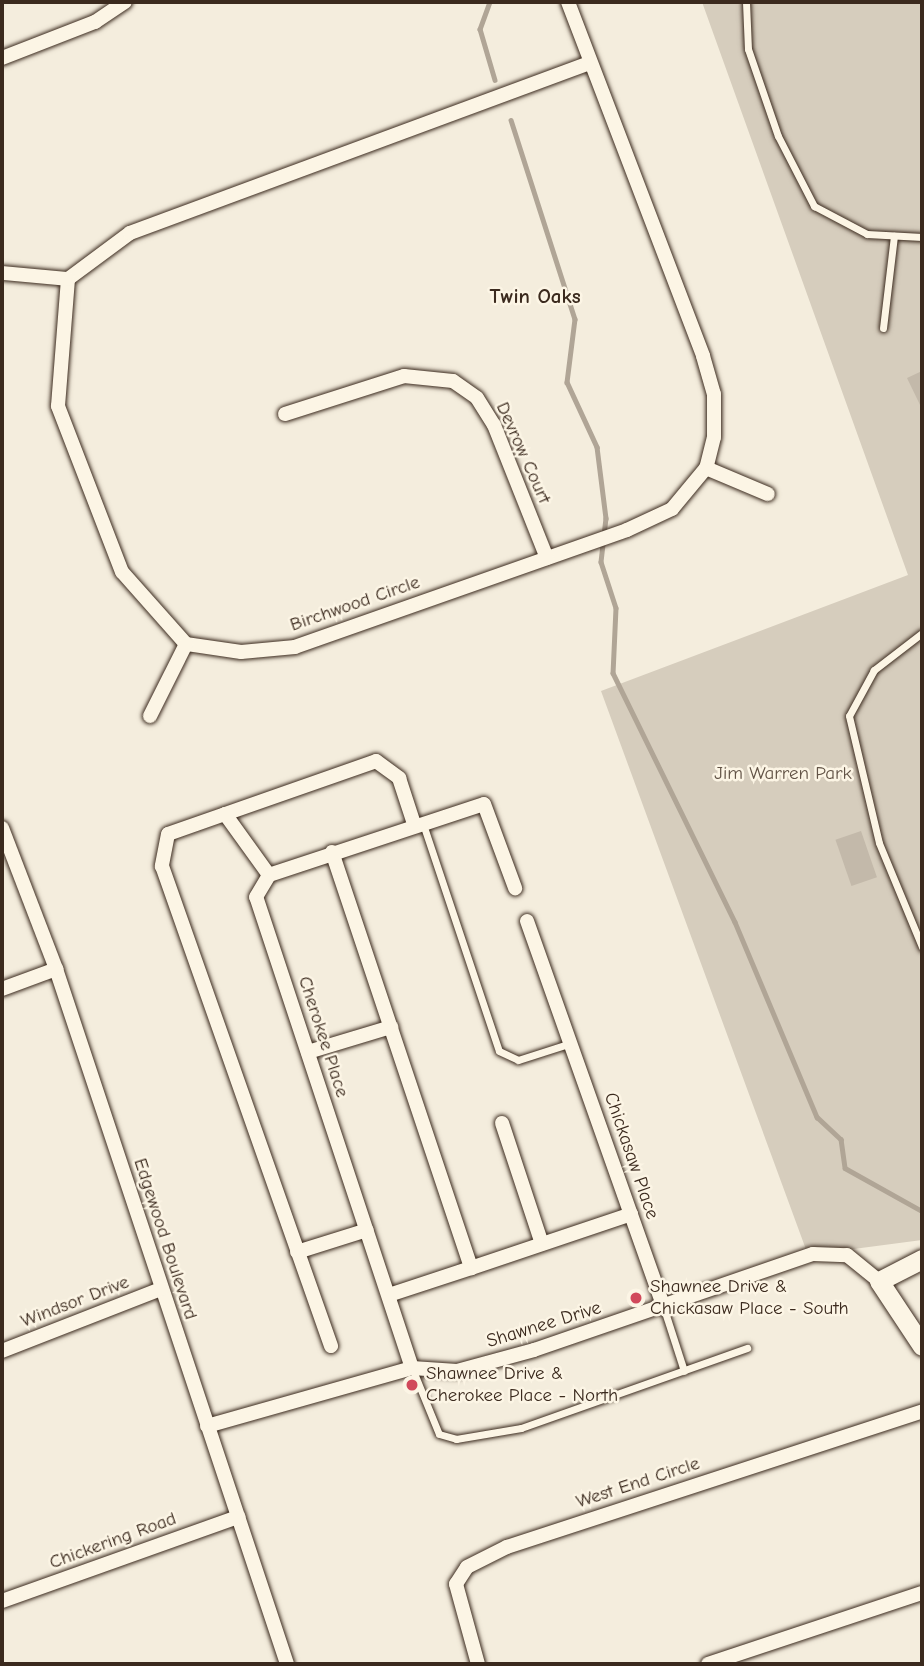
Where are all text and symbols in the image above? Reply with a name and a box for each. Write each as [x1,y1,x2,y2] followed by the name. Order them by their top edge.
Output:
[489,283,581,309] district label: Twin Oaks
[490,399,556,507] street label: Devrow Court
[287,571,423,637] street label: Birchwood Circle
[714,763,852,785] park label: Jim Warren Park
[293,974,353,1100] street label: Cherokee Place
[599,1090,663,1222] street label: Chickasaw Place
[128,1155,202,1323] street label: Edgewood Boulevard
[18,1271,132,1333] street label: Windsor Drive
[650,1276,849,1320] place label: Shawnee Drive & Chickasaw Place - South
[628,1290,644,1306] marker: Shawnee Drive & Chickasaw Place - South
[484,1297,604,1353] street label: Shawnee Drive
[426,1363,618,1407] place label: Shawnee Drive & Cherokee Place - North
[404,1377,420,1393] marker: Shawnee Drive & Cherokee Place - North
[573,1452,703,1514] street label: West End Circle
[46,1507,180,1575] street label: Chickering Road

